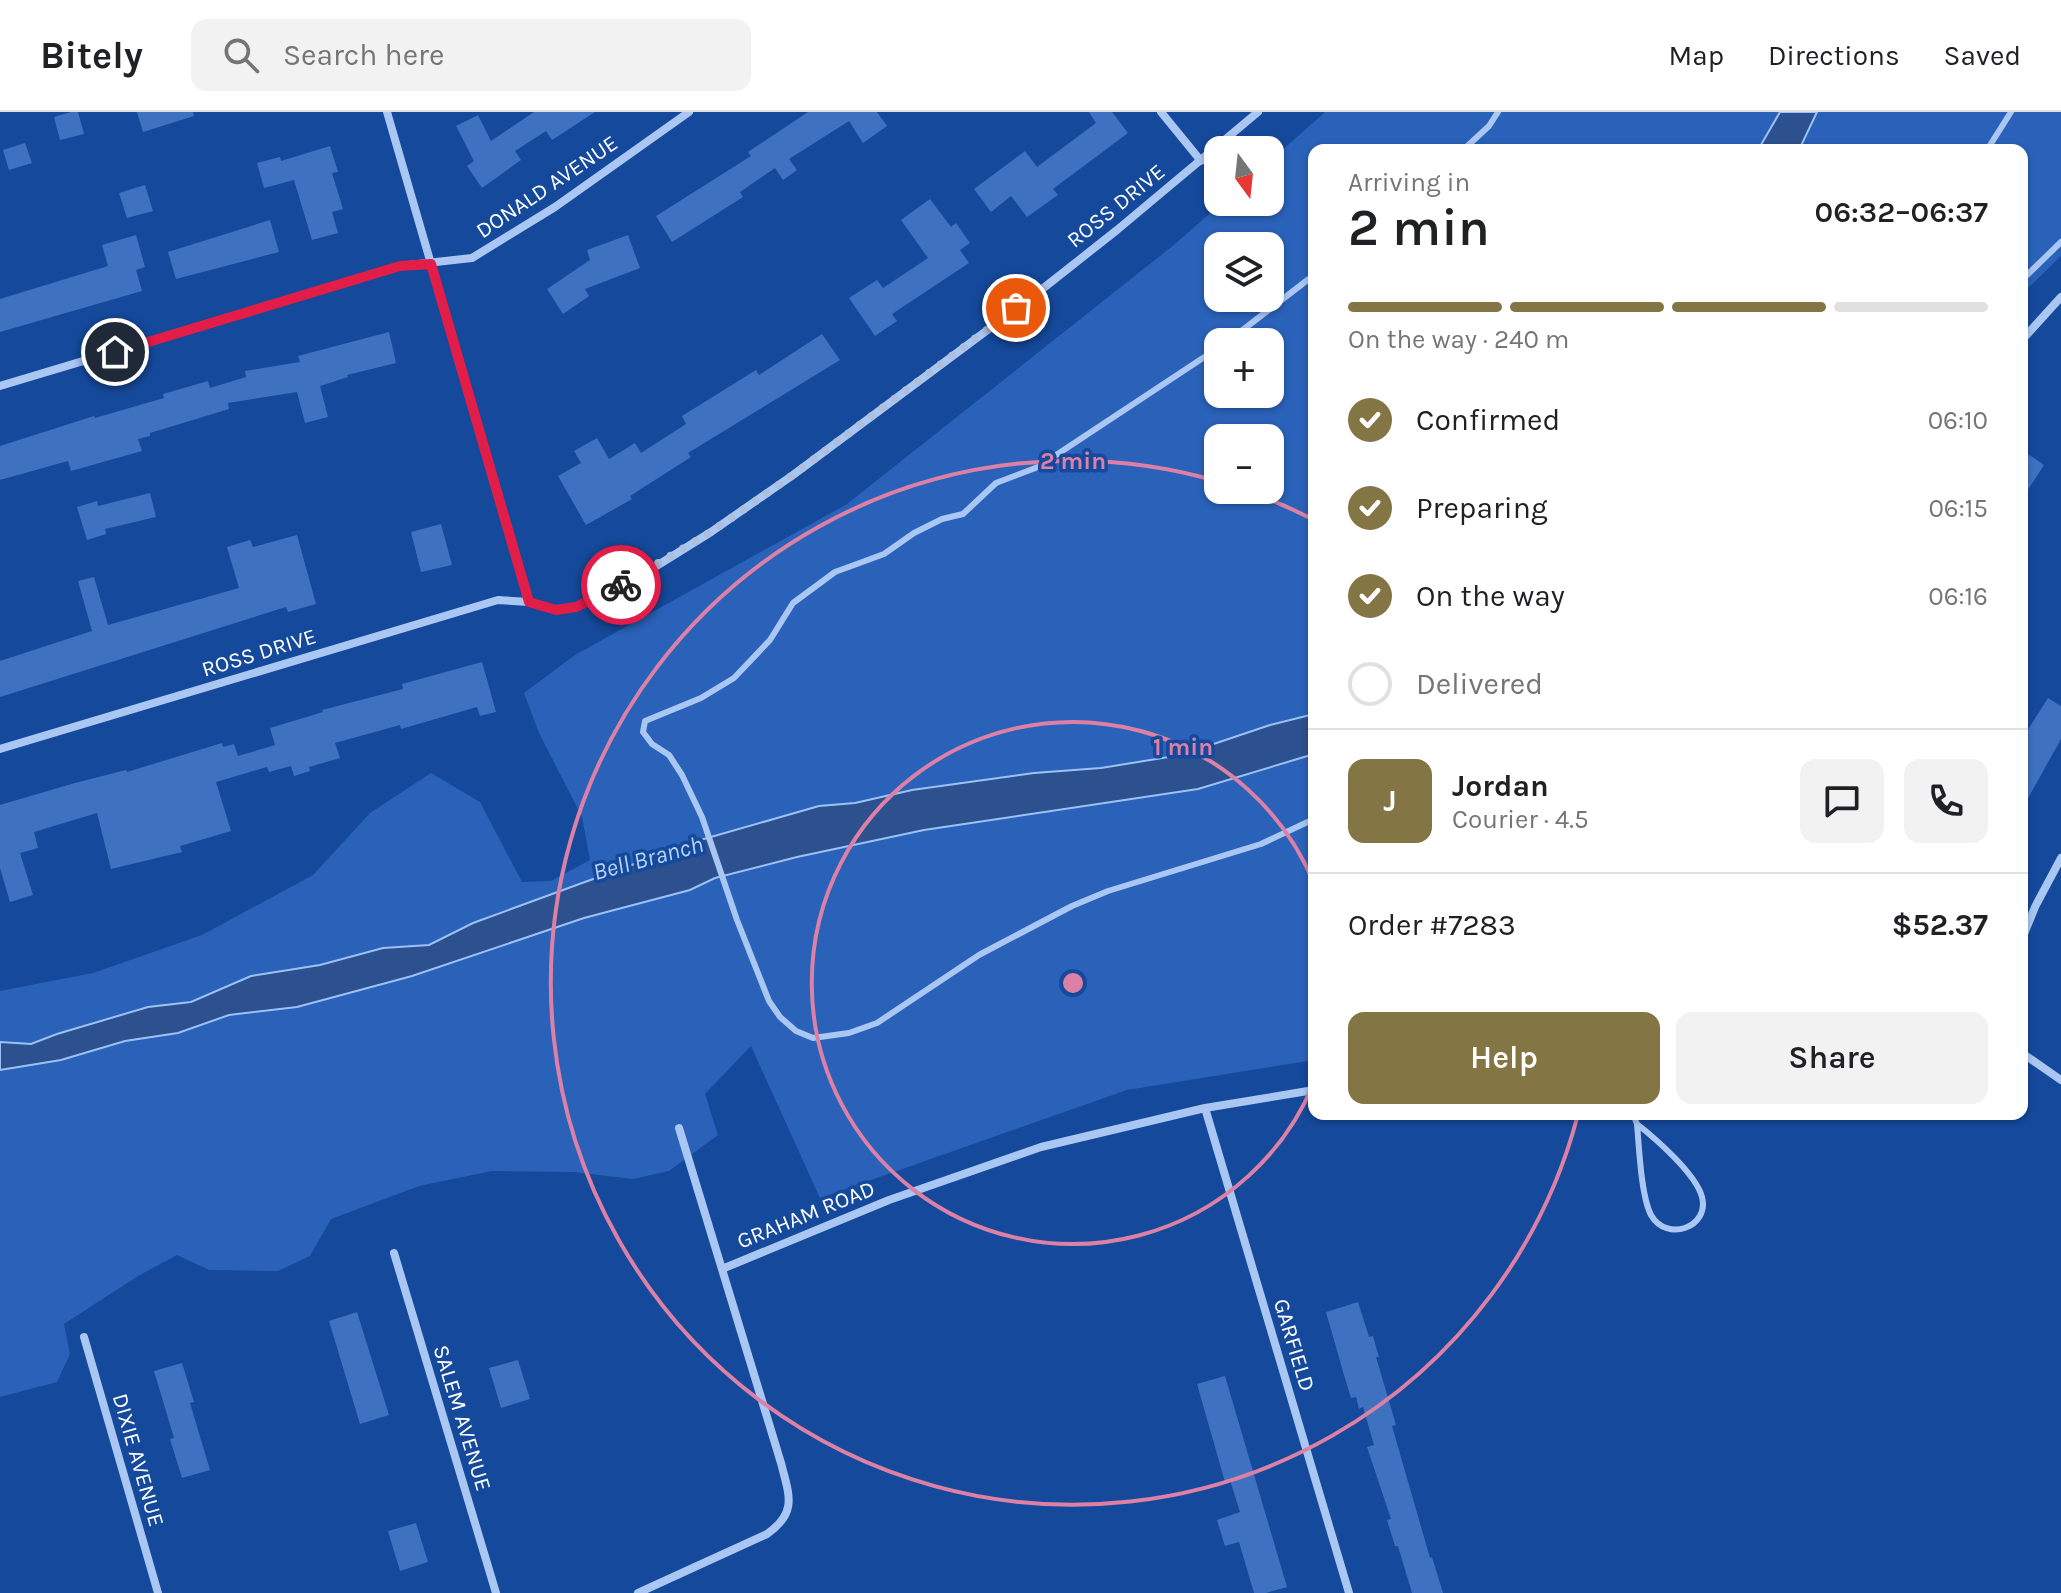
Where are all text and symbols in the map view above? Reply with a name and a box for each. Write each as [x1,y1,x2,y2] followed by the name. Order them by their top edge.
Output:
[191,19,751,91] search box
[40,33,143,78] text: Bitely
[219,33,263,77] icon: search
[283,37,444,73] text: Search here
[1669,39,1724,72] text: Map
[1768,39,1900,72] text: Directions
[1944,39,2021,72] text: Saved
[471,130,623,244] street label: DONALD AVENUE
[1204,136,1284,216] north arrow
[1204,136,1284,504] map controls
[1062,159,1170,253] street label: ROSS DRIVE
[1348,167,1470,198] text: Arriving in
[1815,194,1988,230] text: 06:32–06:37
[1348,197,1490,258] text: 2 min
[1204,232,1284,312] button: layers
[982,274,1050,342] pin
[994,286,1038,330] icon: bag
[81,318,149,386] pin
[1348,324,1569,355] text: On the way · 240 m
[1204,328,1284,408] button: +
[93,330,137,374] icon: home
[1348,398,1392,442] icon: check
[1416,402,1560,438] text: Confirmed
[1928,405,1988,436] text: 06:10
[1204,424,1284,504] button: −
[1040,447,1106,475] text: 2 min
[1348,486,1392,530] icon: check
[1416,490,1548,526] text: Preparing
[1928,493,1988,524] text: 06:15
[581,545,661,625] courier
[599,563,643,607] icon: bike
[1348,574,1392,618] icon: check
[1416,578,1565,614] text: On the way
[1928,581,1988,612] text: 06:16
[199,623,319,683] street label: ROSS DRIVE
[1416,666,1543,702] text: Delivered
[1153,733,1213,761] text: 1 min
[1800,759,1884,843] button: chat
[1904,759,1988,843] button: phone
[1452,768,1549,804] text: Jordan
[1383,783,1397,819] text: J
[1452,804,1589,835] text: Courier · 4.5
[590,830,706,886] water label: Bell Branch
[1348,907,1516,943] text: Order #7283
[1892,907,1988,943] text: $52.37
[1059,969,1087,997] centre of rings
[1348,1012,1660,1104] button: Help
[1676,1012,1988,1104] button: Share
[733,1176,879,1254] street label: GRAHAM ROAD
[1268,1296,1320,1394] street label: GARFIELD
[427,1342,497,1494] street label: SALEM AVENUE
[107,1391,169,1529] street label: DIXIE AVENUE

